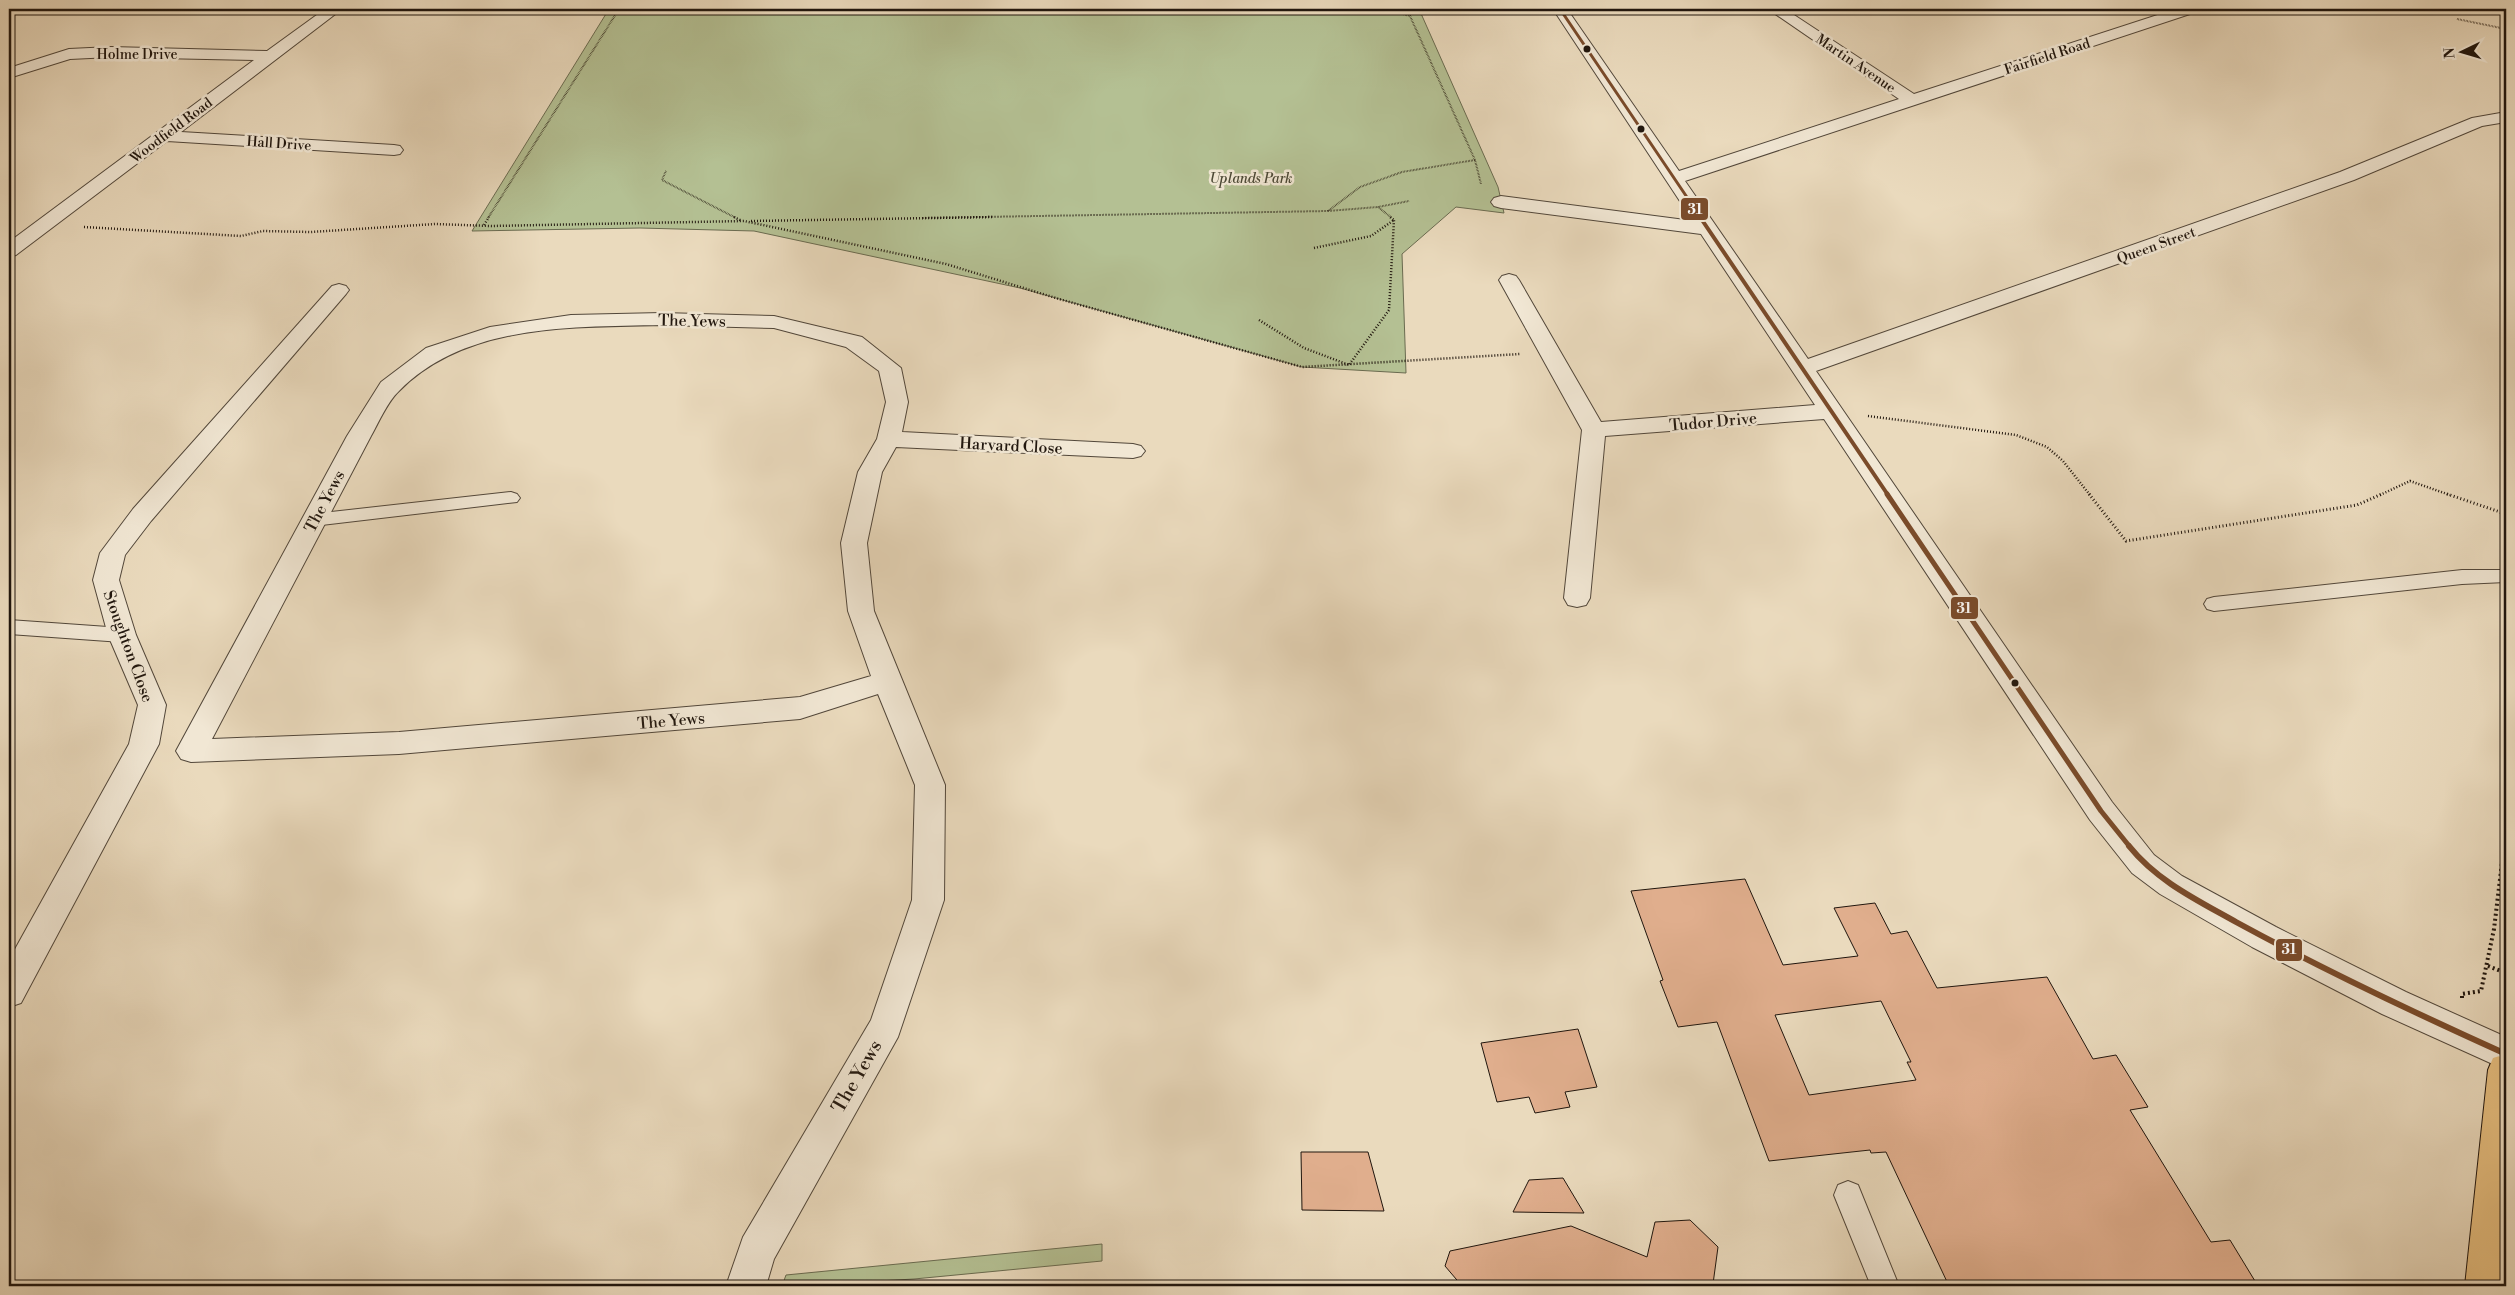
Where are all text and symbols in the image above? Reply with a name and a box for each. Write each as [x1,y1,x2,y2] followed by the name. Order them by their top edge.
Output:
[2438,28,2488,78] north arrow
[1812,30,1899,97] street label: Martin Avenue
[2002,35,2093,79] street label: Fairfield Road
[1582,44,1592,54] unlabelled marker
[96,46,178,64] street label: Holme Drive
[2441,47,2459,59] text: N
[126,94,216,168] street label: Woodfield Road
[1636,124,1646,134] unlabelled marker
[246,133,312,155] street label: Hall Drive
[1210,170,1292,188] park label: Uplands Park
[1680,197,1709,221] line badge: 31
[1688,201,1703,219] text: 31
[2115,223,2198,268] street label: Queen Street
[658,310,726,332] street label: The Yews
[1668,408,1758,436] street label: Tudor Drive
[959,433,1063,459] street label: Harvard Close
[300,467,350,536] street label: The Yews
[99,588,158,705] street label: Stoughton Close
[1950,596,1979,620] line badge: 31
[1957,600,1972,618] text: 31
[2010,678,2020,688] unlabelled marker
[637,708,706,734] street label: The Yews
[2275,938,2303,962] line badge: 31
[2282,941,2297,959] text: 31
[826,1036,887,1117] street label: The Yews

